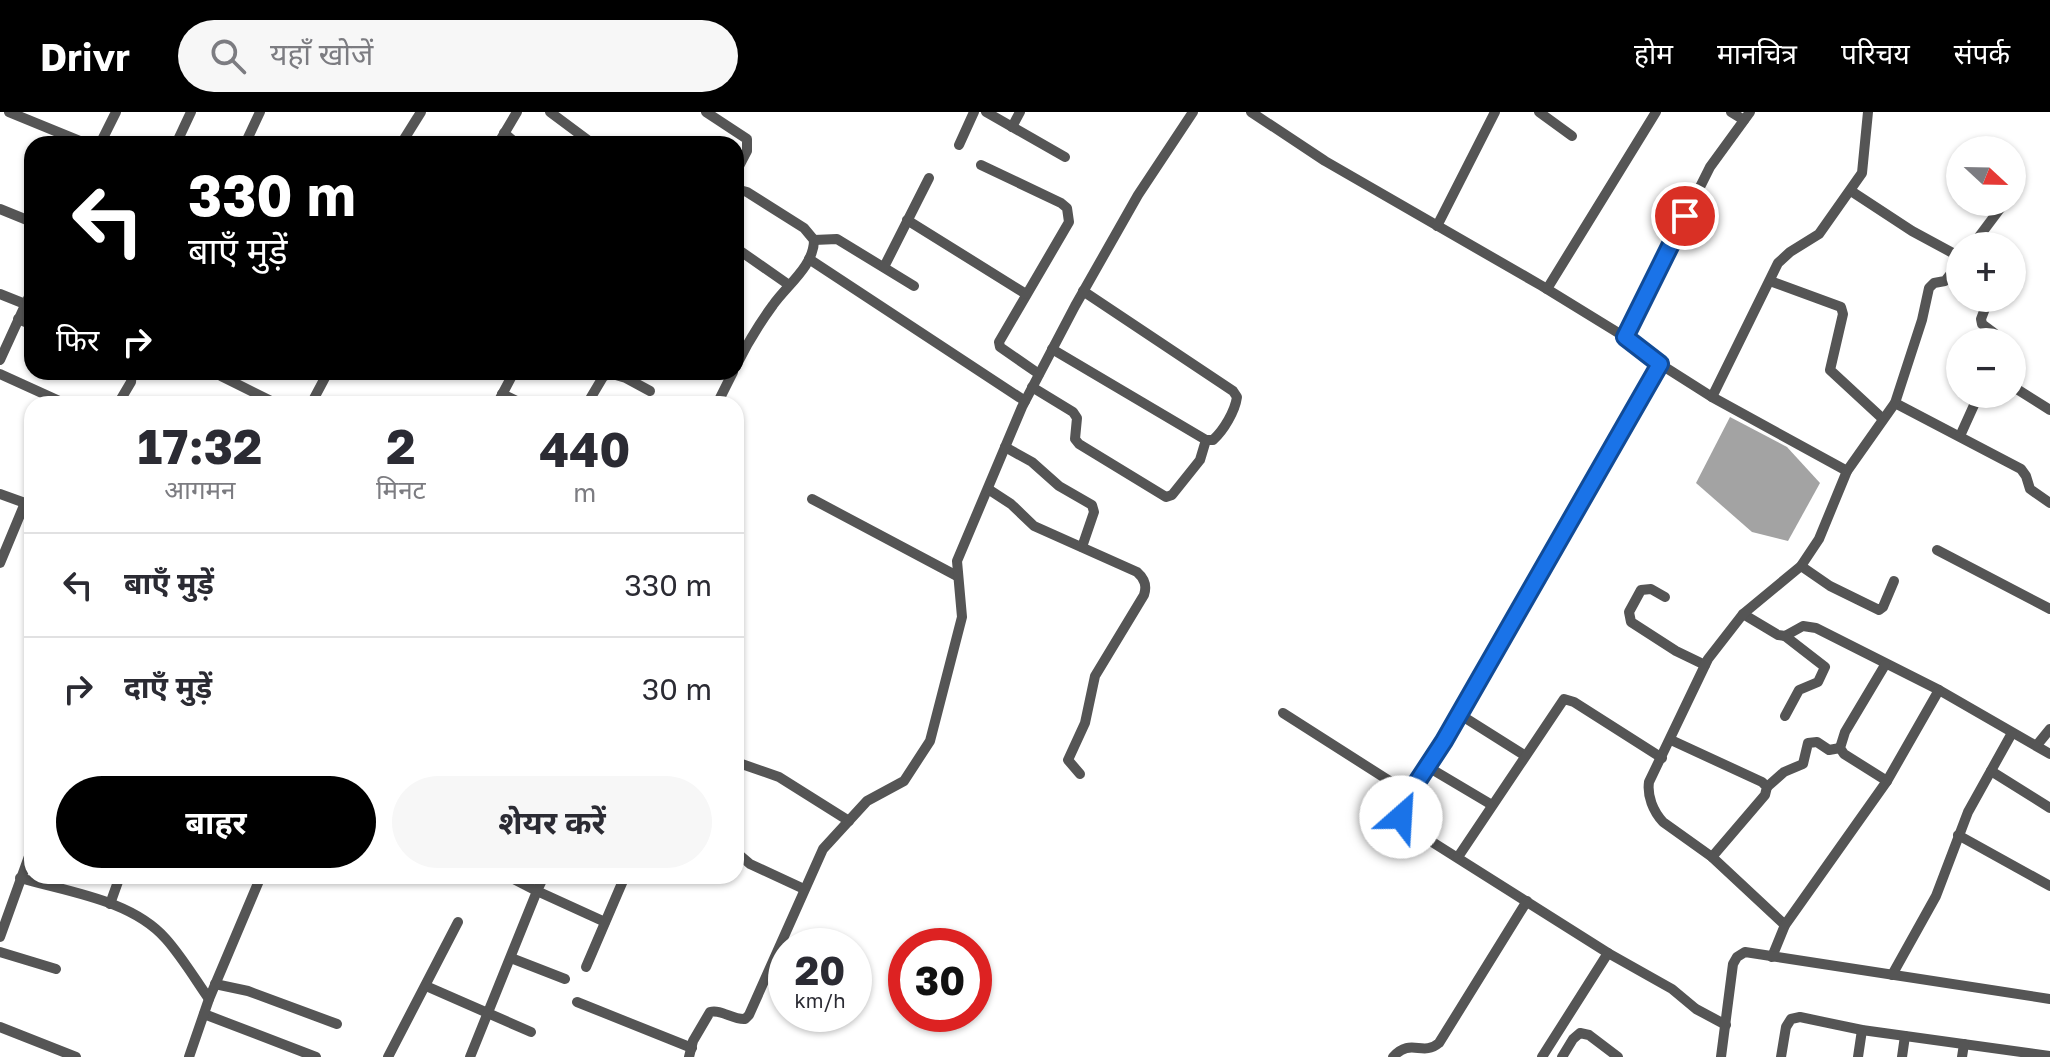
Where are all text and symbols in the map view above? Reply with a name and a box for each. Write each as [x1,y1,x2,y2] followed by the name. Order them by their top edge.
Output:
[178,20,738,92] search box
[40,34,130,79] text: Drivr
[206,34,250,78] icon: search
[270,36,373,72] text: यहाँ खोजें
[1634,37,1673,70] text: होम
[1717,37,1797,70] text: मानचित्र
[1841,37,1910,70] text: परिचय
[1954,37,2010,70] text: संपर्क
[1946,136,2026,216] north arrow
[1946,136,2026,408] map controls
[188,161,356,228] text: 330 m
[56,168,160,272] icon: left
[1651,182,1719,250] pin
[1663,194,1707,238] icon: arrive
[188,229,288,272] text: बाएँ मुड़ें
[1946,232,2026,312] button: +
[115,320,159,364] icon: right
[56,322,99,358] text: फिर
[1946,328,2026,408] button: −
[138,417,262,475] text: 17:32
[386,417,415,475] text: 2
[539,420,630,478] text: 440
[164,474,236,505] text: आगमन
[376,474,426,505] text: मिनट
[573,477,596,508] text: m
[56,563,100,607] icon: left
[124,565,214,601] text: बाएँ मुड़ें
[624,567,712,603] text: 330 m
[56,667,100,711] icon: right
[124,669,212,705] text: दाएँ मुड़ें
[642,671,712,707] text: 30 m
[1359,775,1443,859] position arrow
[56,776,376,868] button: बाहर
[392,776,712,868] button: शेयर करें
[888,928,992,1032] speed limit sign: 30
[795,946,845,994] text: 20
[795,988,845,1012] text: km/h

